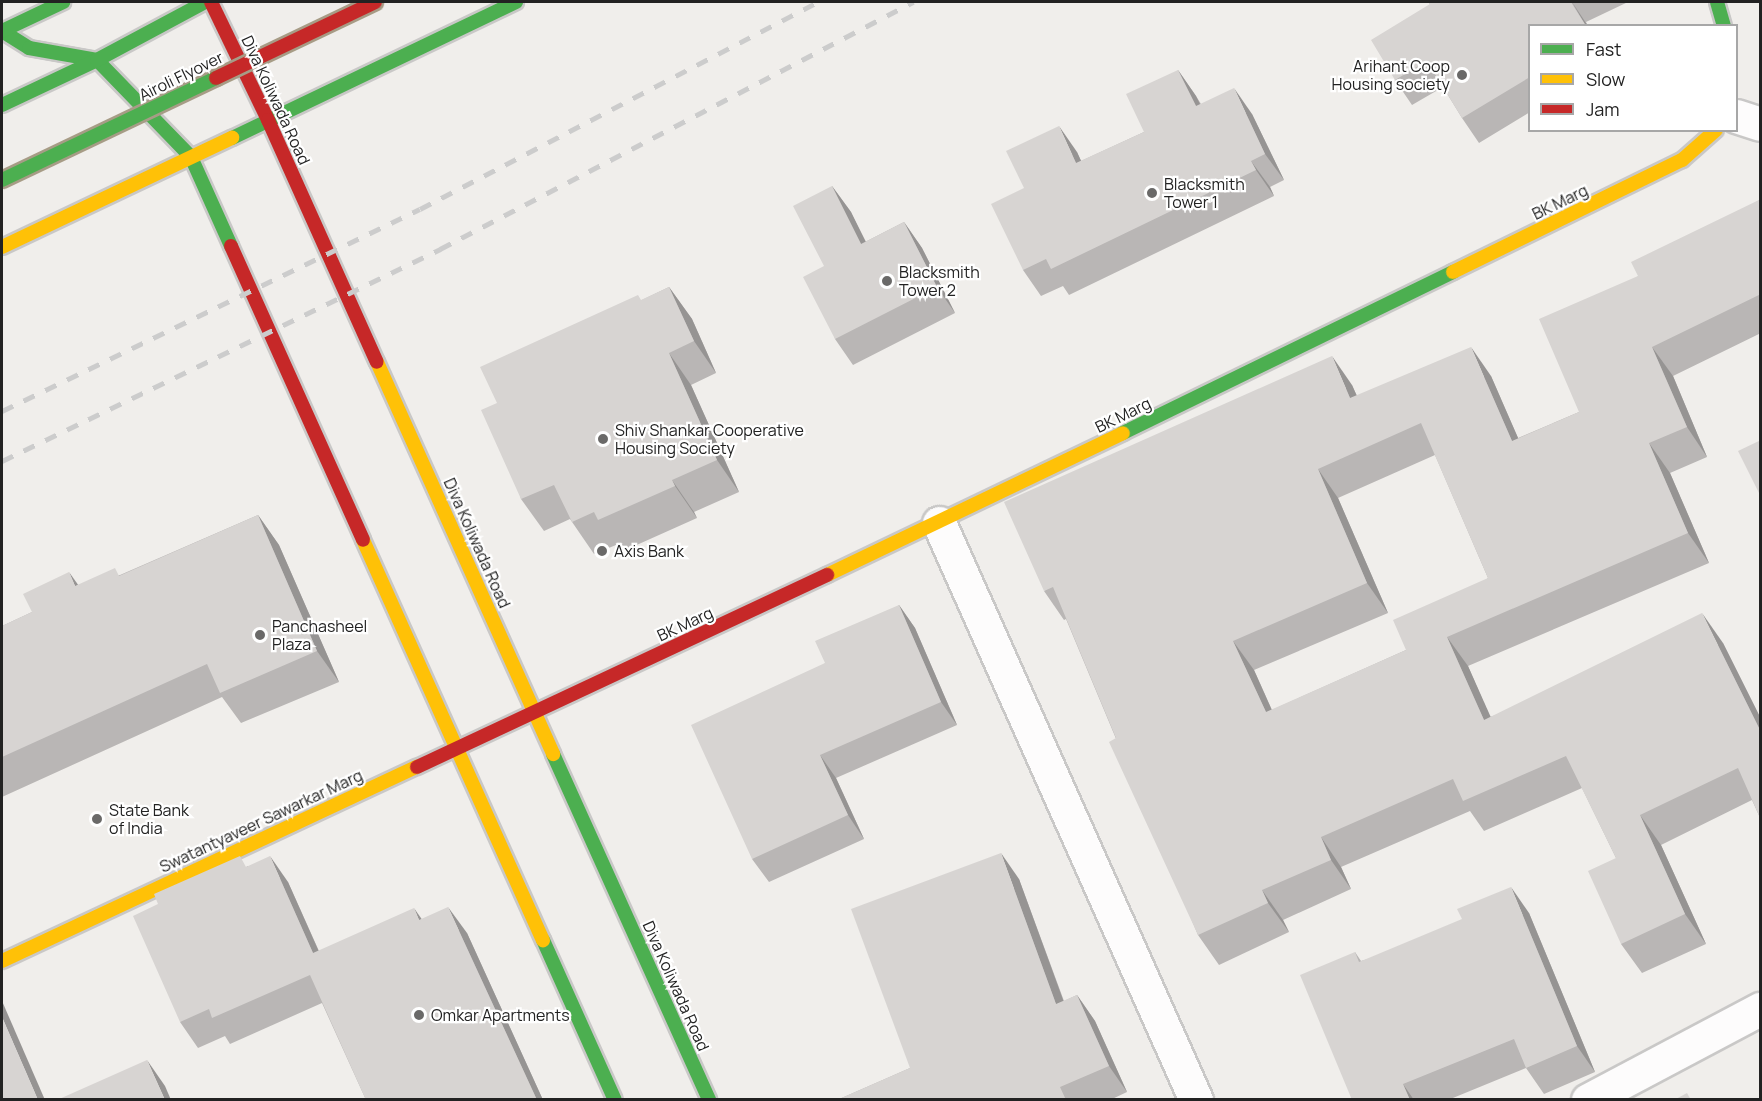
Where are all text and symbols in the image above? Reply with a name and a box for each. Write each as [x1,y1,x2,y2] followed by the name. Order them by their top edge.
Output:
[1528,24,1738,132] legend
[238,32,314,168] street label: Diva Koliwada Road
[1586,37,1621,61] text: Fast
[136,47,226,105] street label: Airoli Flyover
[1332,56,1450,94] place label: Arihant Coop Housing society
[1586,67,1625,91] text: Slow
[1455,68,1469,82] marker: Arihant Coop Housing society
[1586,97,1620,121] text: Jam
[1164,174,1245,212] place label: Blacksmith Tower 1
[1529,180,1591,224] street label: BK Marg
[1145,186,1159,200] marker: Blacksmith Tower 1
[899,262,980,300] place label: Blacksmith Tower 2
[880,274,894,288] marker: Blacksmith Tower 2
[1092,393,1154,437] street label: BK Marg
[615,420,804,458] place label: Shiv Shankar Cooperative Housing Society
[596,432,610,446] marker: Shiv Shankar Cooperative Housing Society
[440,475,514,611] street label: Diva Koliwada Road
[614,541,684,561] place label: Axis Bank
[595,544,609,558] marker: Axis Bank
[654,603,716,645] street label: BK Marg
[272,616,367,654] place label: Panchasheel Plaza
[253,628,267,642] marker: Panchasheel Plaza
[157,765,365,877] street label: Swatantyaveer Sawarkar Marg
[109,800,189,838] place label: State Bank of India
[90,812,104,826] marker: State Bank of India
[639,918,713,1054] street label: Diva Koliwada Road
[431,1005,570,1025] place label: Omkar Apartments
[412,1008,426,1022] marker: Omkar Apartments

